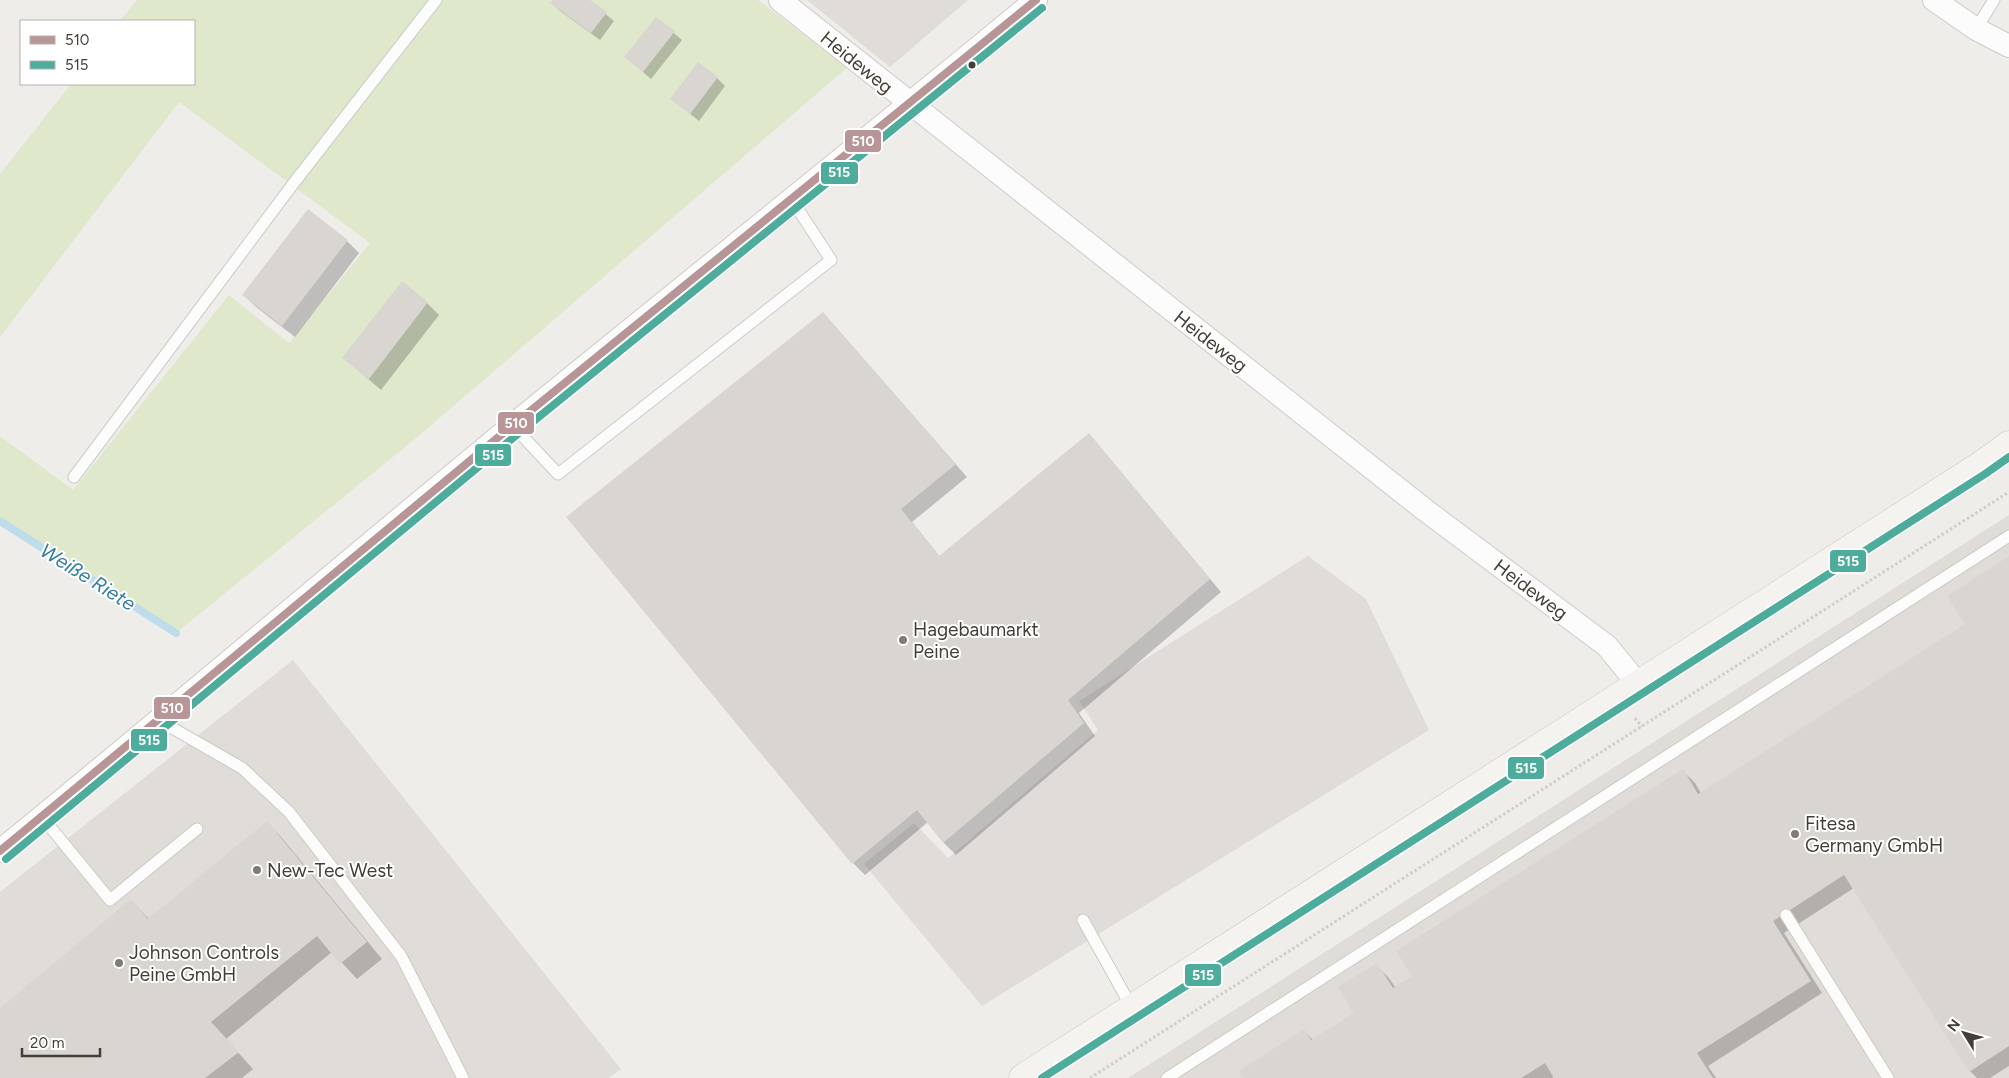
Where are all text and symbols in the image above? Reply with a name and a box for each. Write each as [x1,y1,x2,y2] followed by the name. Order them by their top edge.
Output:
[20,20,195,85] legend
[816,26,898,99] street label: Heideweg
[65,31,89,49] text: 510
[65,56,88,74] text: 515
[967,60,977,70] unlabelled marker
[844,129,882,153] line badge: 510
[851,133,875,150] text: 510
[820,161,859,185] line badge: 515
[828,164,850,181] text: 515
[1170,306,1252,377] street label: Heideweg
[497,411,535,435] line badge: 510
[504,415,528,432] text: 510
[474,443,512,467] line badge: 515
[482,447,504,464] text: 515
[36,538,140,616] water label: Weiße Riete
[1829,549,1867,573] line badge: 515
[1837,553,1859,570] text: 515
[1489,554,1572,625] street label: Heideweg
[913,618,1039,663] place label: Hagebaumarkt Peine
[897,634,909,646] marker: Hagebaumarkt Peine
[153,696,191,720] line badge: 510
[160,700,184,717] text: 510
[130,728,168,752] line badge: 515
[138,732,160,749] text: 515
[1507,756,1545,780] line badge: 515
[1515,760,1537,777] text: 515
[1805,812,1943,857] place label: Fitesa Germany GmbH
[1789,828,1801,840] marker: Fitesa Germany GmbH
[267,859,393,882] place label: New-Tec West
[251,864,263,876] marker: New-Tec West
[129,941,279,986] place label: Johnson Controls Peine GmbH
[113,957,125,969] marker: Johnson Controls Peine GmbH
[1184,963,1222,987] line badge: 515
[1192,967,1214,984] text: 515
[1939,1008,1989,1058] north arrow
[1944,1016,1964,1035] text: N
[22,1026,100,1058] scale bar
[30,1034,64,1052] text: 20 m

